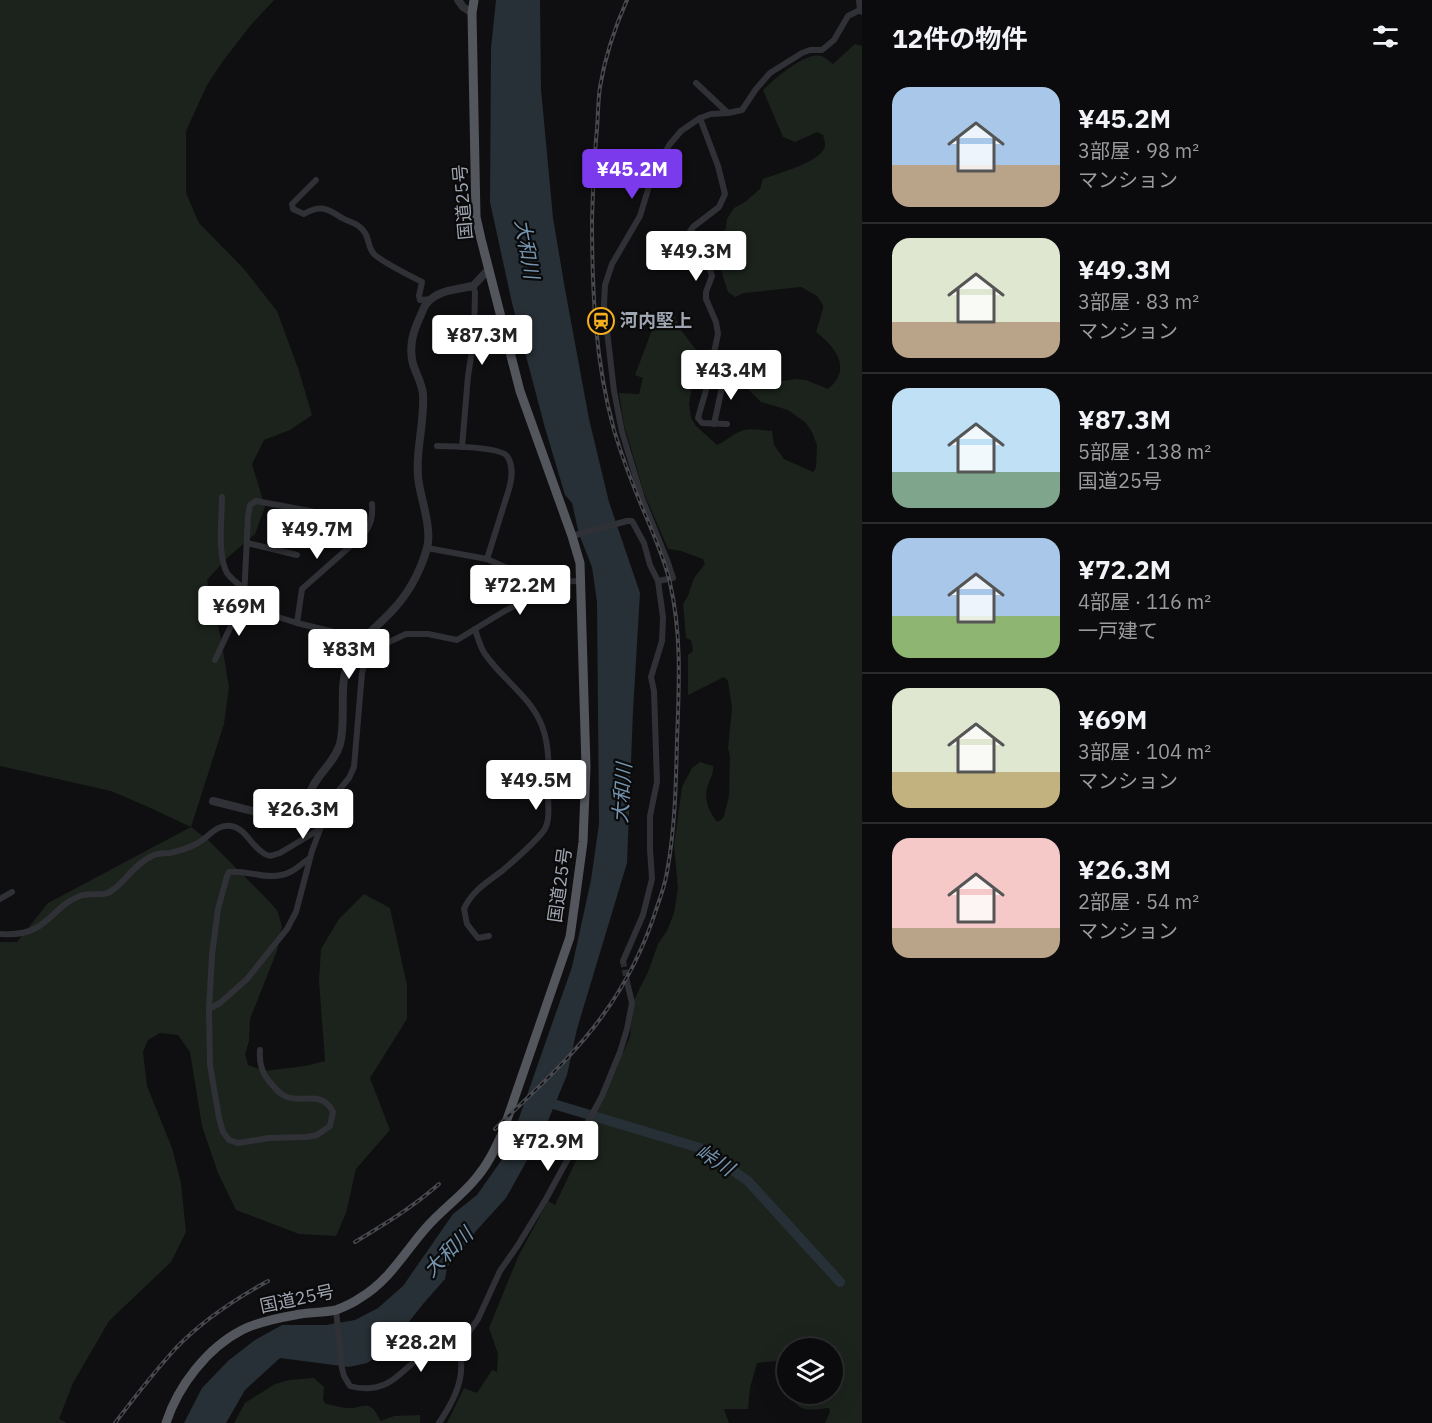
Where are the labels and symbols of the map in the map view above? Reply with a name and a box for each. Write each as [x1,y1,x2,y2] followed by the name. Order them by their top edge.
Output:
[583,149,681,200] pin: ¥45.2M
[448,163,477,241] street label: 国道25号
[509,217,546,283] water label: 大和川
[647,231,745,282] pin: ¥49.3M
[586,306,616,336] station icon: 河内堅上
[620,309,692,332] place label: 河内堅上
[433,315,531,366] pin: ¥87.3M
[682,350,780,401] pin: ¥43.4M
[268,509,366,560] pin: ¥49.7M
[471,565,569,616] pin: ¥72.2M
[203,586,275,637] pin: ¥69M
[313,629,385,680] pin: ¥83M
[487,760,585,811] pin: ¥49.5M
[606,760,637,824] water label: 大和川
[254,789,352,840] pin: ¥26.3M
[543,846,576,924] street label: 国道25号
[499,1121,597,1172] pin: ¥72.9M
[691,1138,741,1183] water label: 峠川
[417,1219,480,1282] water label: 大和川
[258,1279,336,1318] street label: 国道25号
[372,1322,470,1373] pin: ¥28.2M

